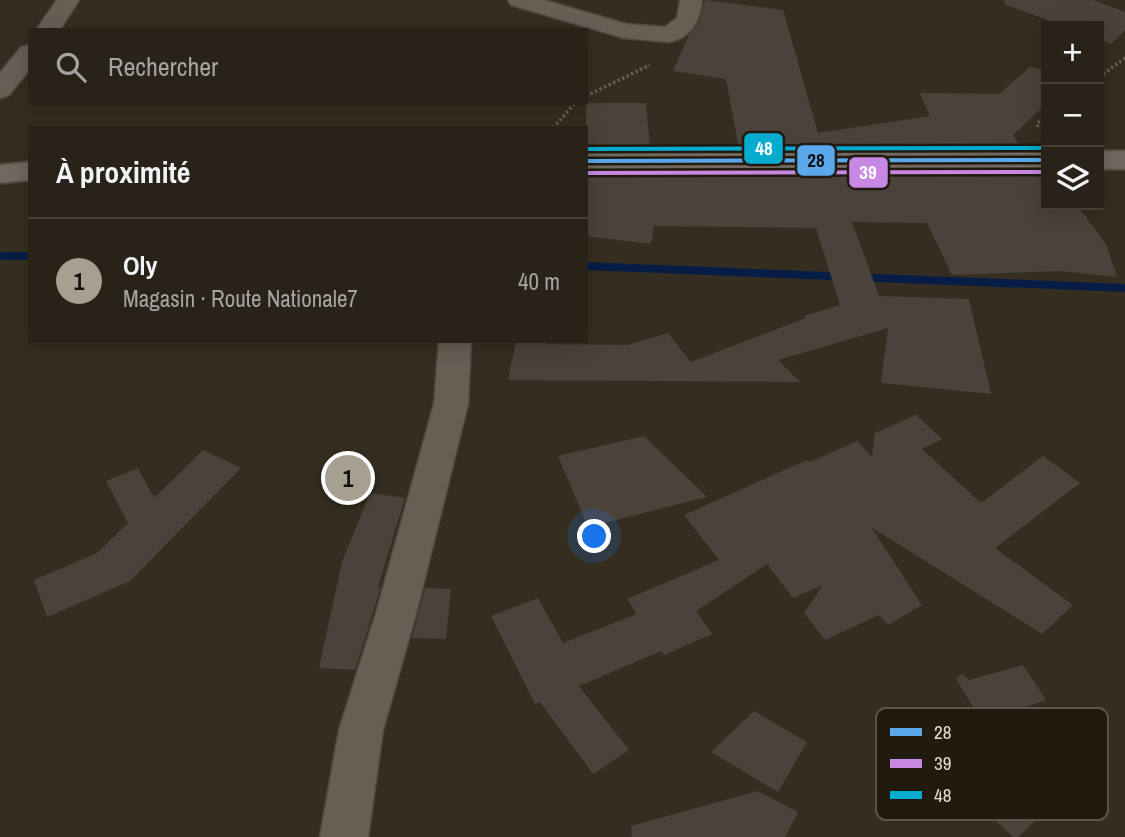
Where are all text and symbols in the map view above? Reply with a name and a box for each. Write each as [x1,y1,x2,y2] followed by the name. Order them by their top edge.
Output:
[1041,21,1104,210] map controls
[1041,21,1104,84] button: +
[28,28,588,105] search box
[52,48,90,86] icon: search
[108,49,218,84] text: Rechercher
[1041,84,1104,147] button: −
[743,132,784,165] line badge: 48
[755,135,773,161] text: 48
[796,144,836,177] line badge: 28
[807,147,825,173] text: 28
[1041,147,1104,210] button: layers
[56,152,190,192] text: À proximité
[848,156,889,189] line badge: 39
[859,159,877,185] text: 39
[123,248,157,283] text: Oly
[74,266,84,297] text: 1
[518,266,560,297] text: 40 m
[123,283,358,314] text: Magasin · Route Nationale7
[325,452,371,504] pin: 1
[577,519,611,553] your location
[876,708,1108,820] legend
[934,719,951,745] text: 28
[934,750,951,776] text: 39
[934,782,951,808] text: 48

